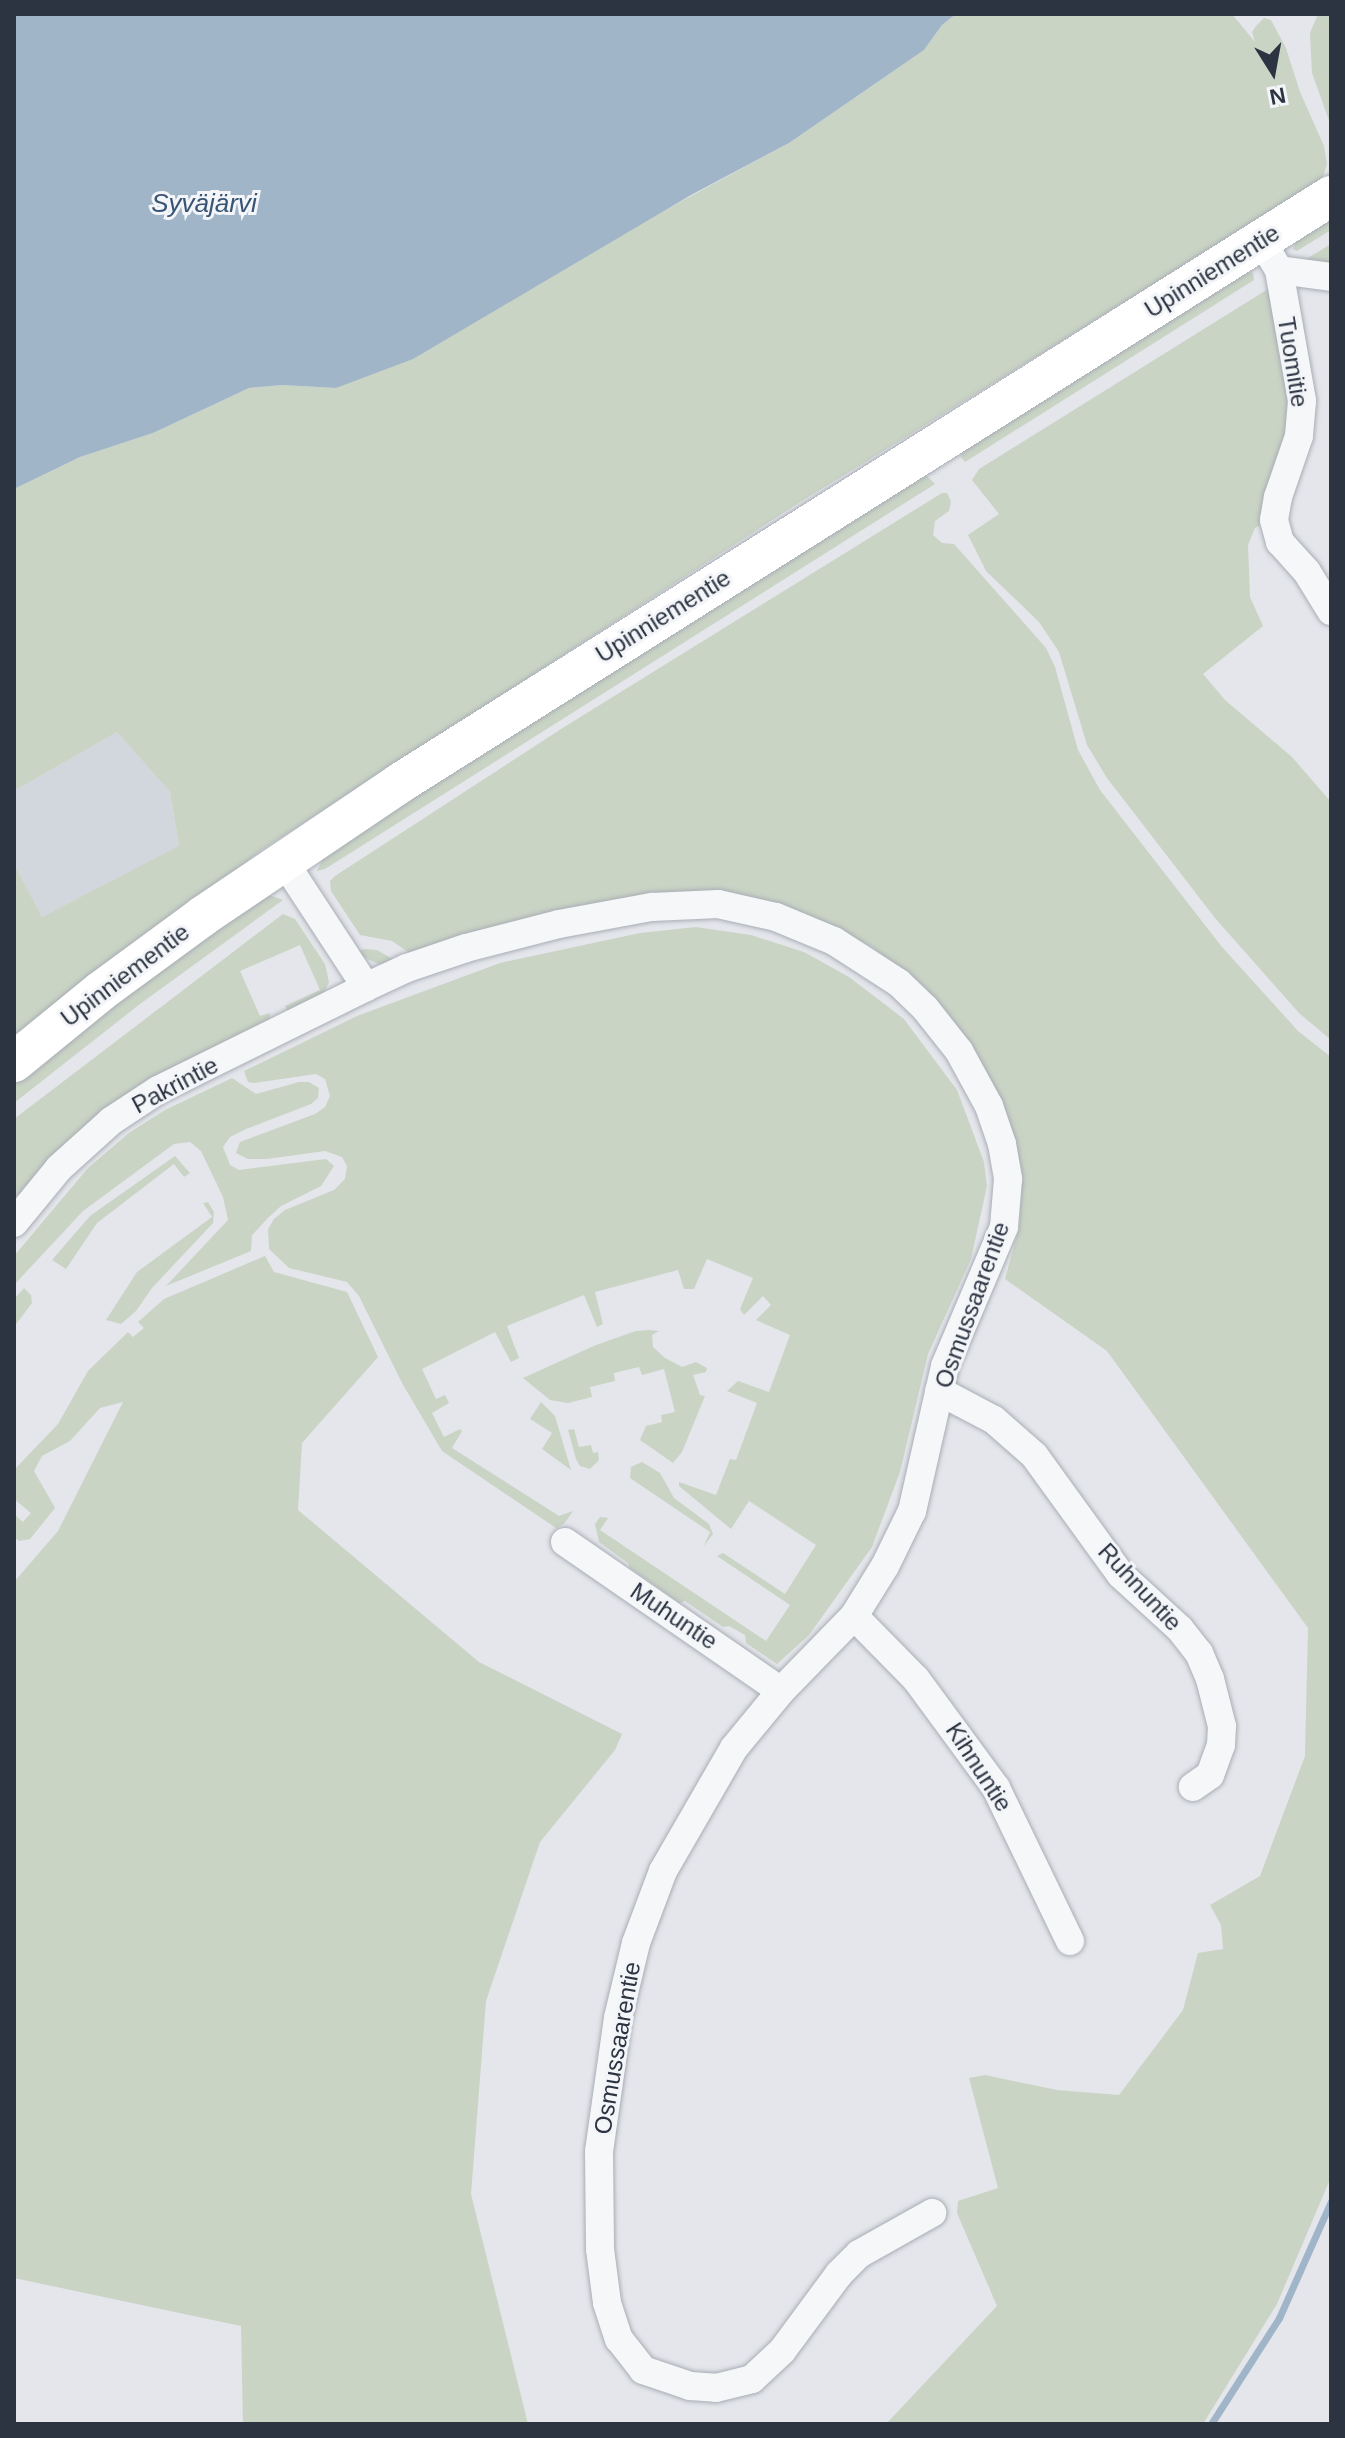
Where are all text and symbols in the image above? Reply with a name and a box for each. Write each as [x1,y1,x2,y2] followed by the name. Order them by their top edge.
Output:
[1233,32,1313,112] north arrow
[1267,82,1288,110] text: N
[151,188,257,220] water label: Syväjärvi
[1139,218,1285,324] street label: Upinniementie
[1272,315,1314,409] street label: Tuomitie
[590,563,736,669] street label: Upinniementie
[55,917,195,1033] street label: Upinniementie
[127,1050,223,1120] street label: Pakrintie
[929,1218,1015,1392] street label: Osmussaarentie
[1092,1537,1188,1637] street label: Ruhnuntie
[625,1576,723,1656] street label: Muhuntie
[940,1717,1018,1817] street label: Kihnuntie
[588,1959,646,2137] street label: Osmussaarentie

